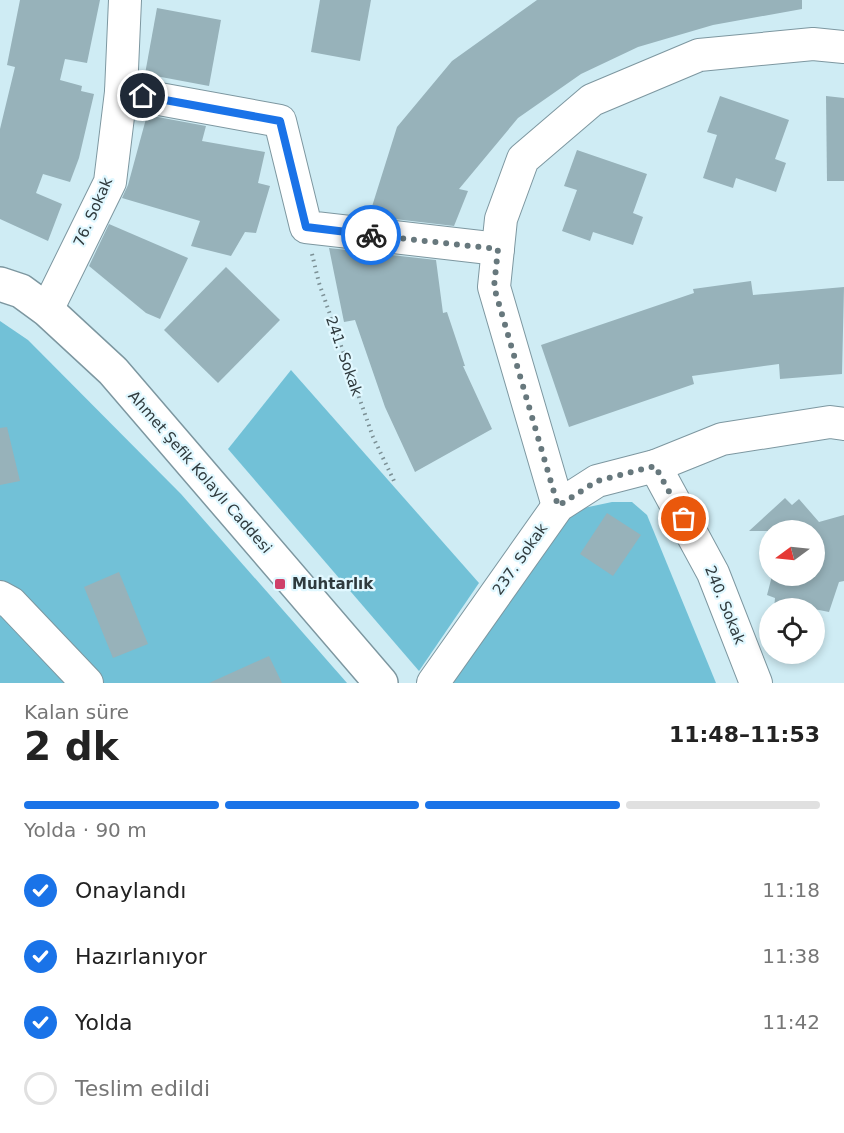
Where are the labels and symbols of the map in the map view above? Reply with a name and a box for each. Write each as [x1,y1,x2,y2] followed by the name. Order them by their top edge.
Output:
[117,70,168,121] pin
[70,174,116,249] street label: 76. Sokak
[341,205,401,265] courier
[322,314,366,399] street label: 241. Sokak
[125,387,275,557] street label: Ahmet Şefik Kolaylı Caddesi
[658,493,709,544] pin
[489,520,551,598] street label: 237. Sokak
[759,520,825,586] north arrow
[701,563,749,647] street label: 240. Sokak
[292,575,374,593] place label: Muhtarlık
[273,577,287,591] marker: Muhtarlık

